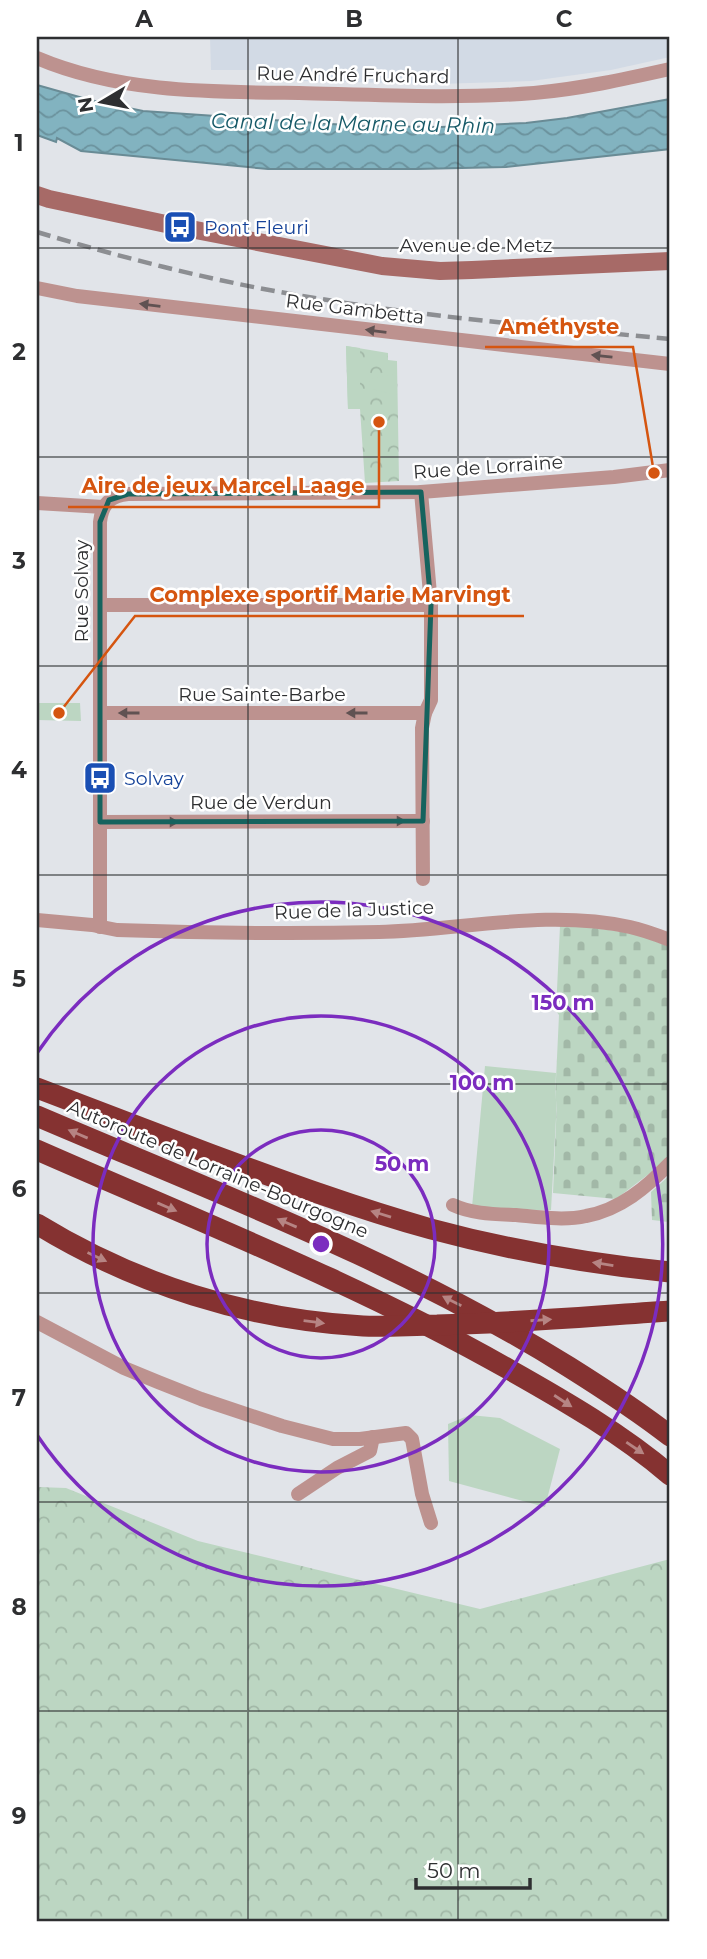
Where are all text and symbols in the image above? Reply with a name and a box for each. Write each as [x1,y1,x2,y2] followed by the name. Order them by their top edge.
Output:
[134,5,153,33] text: A
[345,5,363,33] text: B
[556,5,573,33] text: C
[256,62,450,88] street label: Rue André Fruchard
[66,66,136,136] north arrow
[73,95,98,114] text: N
[211,108,495,138] water label: Canal de la Marne au Rhin
[14,129,24,157] text: 1
[161,208,199,246] bus stop icon: Pont Fleuri
[204,216,309,239] place label: Pont Fleuri
[399,234,553,257] street label: Avenue de Metz
[284,289,426,329] street label: Rue Gambetta
[139,299,161,310] one-way arrow
[485,305,633,347] callout: Améthyste
[498,314,619,339] text: Améthyste
[365,326,387,337] one-way arrow
[12,338,26,366] text: 2
[591,351,613,362] one-way arrow
[412,450,564,484] street label: Rue de Lorraine
[68,465,379,507] callout: Aire de jeux Marcel Laage
[80,473,365,498] text: Aire de jeux Marcel Laage
[70,539,93,642] street label: Rue Solvay
[11,547,26,575] text: 3
[135,574,524,616] callout: Complexe sportif Marie Marvingt
[149,582,511,607] text: Complexe sportif Marie Marvingt
[178,683,346,706] street label: Rue Sainte-Barbe
[118,707,140,719] one-way arrow
[345,707,367,719] one-way arrow
[11,756,27,784] text: 4
[81,759,119,797] bus stop icon: Solvay
[124,767,184,790] place label: Solvay
[190,791,332,814] street label: Rue de Verdun
[385,815,407,827] one-way arrow
[157,816,179,828] one-way arrow
[274,896,434,924] street label: Rue de la Justice
[12,965,26,993] text: 5
[532,990,594,1015] text: 150 m
[450,1070,514,1095] text: 100 m
[64,1095,372,1243] street label: Autoroute de Lorraine-Bourgogne
[68,1128,89,1139] one-way arrow
[375,1151,429,1176] text: 50 m
[12,1175,27,1203] text: 6
[157,1201,177,1213] one-way arrow
[370,1208,391,1219] one-way arrow
[277,1217,298,1228] one-way arrow
[309,1232,333,1256] centre of rings
[87,1251,107,1262] one-way arrow
[591,1258,613,1269] one-way arrow
[442,1295,462,1306] one-way arrow
[530,1314,552,1325] one-way arrow
[303,1316,325,1327] one-way arrow
[12,1384,26,1412] text: 7
[554,1394,572,1408] one-way arrow
[626,1441,644,1455] one-way arrow
[11,1593,27,1621] text: 8
[12,1802,26,1830] text: 9
[416,1847,530,1891] scale bar
[427,1858,481,1883] text: 50 m

